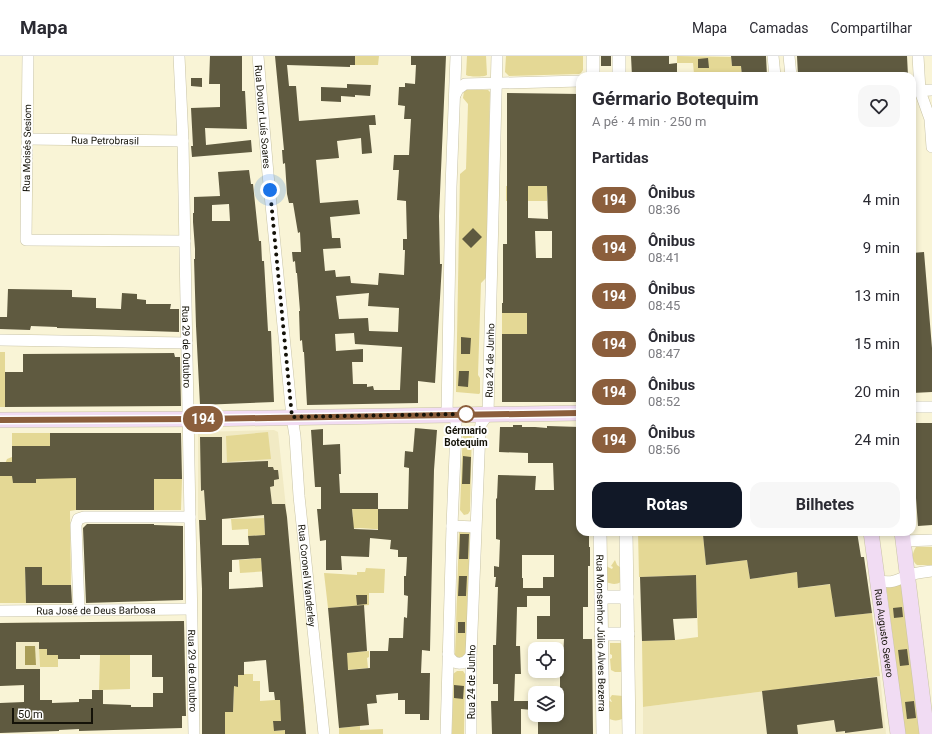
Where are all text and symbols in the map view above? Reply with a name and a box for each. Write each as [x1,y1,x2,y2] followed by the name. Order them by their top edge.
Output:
[20,16,68,39] text: Mapa
[692,20,727,36] text: Mapa
[749,20,809,36] text: Camadas
[831,20,912,36] text: Compartilhar
[253,65,273,169] street label: Rua Doutor Luís Soares
[858,85,900,127] button: heart
[592,87,759,110] text: Gérmario Botequim
[21,104,33,192] street label: Rua Moisés Sesiom
[592,114,706,129] text: A pé · 4 min · 250 m
[71,134,139,146] street label: Rua Petrobrasil
[592,149,649,167] text: Partidas
[260,180,280,200] your location
[648,184,695,202] text: Ônibus
[863,191,900,209] text: 4 min
[602,192,626,208] text: 194
[648,202,680,217] text: 08:36
[648,232,695,250] text: Ônibus
[863,239,900,257] text: 9 min
[602,240,626,256] text: 194
[648,250,680,265] text: 08:41
[648,280,695,298] text: Ônibus
[854,287,900,305] text: 13 min
[602,288,626,304] text: 194
[648,298,680,313] text: 08:45
[181,305,193,389] street label: Rua 29 de Outubro
[483,323,496,398] street label: Rua 24 de Junho
[648,328,695,346] text: Ônibus
[854,335,900,353] text: 15 min
[602,336,626,352] text: 194
[648,346,680,361] text: 08:47
[648,376,695,394] text: Ônibus
[854,383,900,401] text: 20 min
[602,384,626,400] text: 194
[648,394,680,409] text: 08:52
[457,405,475,423] marker: Gérmario Botequim
[180,406,226,432] line badge: 194
[191,411,215,427] text: 194
[648,424,695,442] text: Ônibus
[444,425,488,448] place label: Gérmario Botequim
[854,431,900,449] text: 24 min
[602,432,626,448] text: 194
[648,442,680,457] text: 08:56
[592,482,742,528] button: Rotas
[750,482,900,528] button: Bilhetes
[297,524,318,628] street label: Rua Coronel Wanderley
[595,554,608,712] street label: Rua Monsenhor Júlio Alves Bezerra
[873,588,896,679] street label: Rua Augusto Severo
[36,604,156,616] street label: Rua José de Deus Barbosa
[187,629,199,713] street label: Rua 29 de Outubro
[528,642,564,722] map controls
[528,642,564,678] button: locate
[466,644,477,719] street label: Rua 24 de Junho
[528,686,564,722] button: layers
[12,706,93,725] scale bar
[18,708,43,721] text: 50 m

